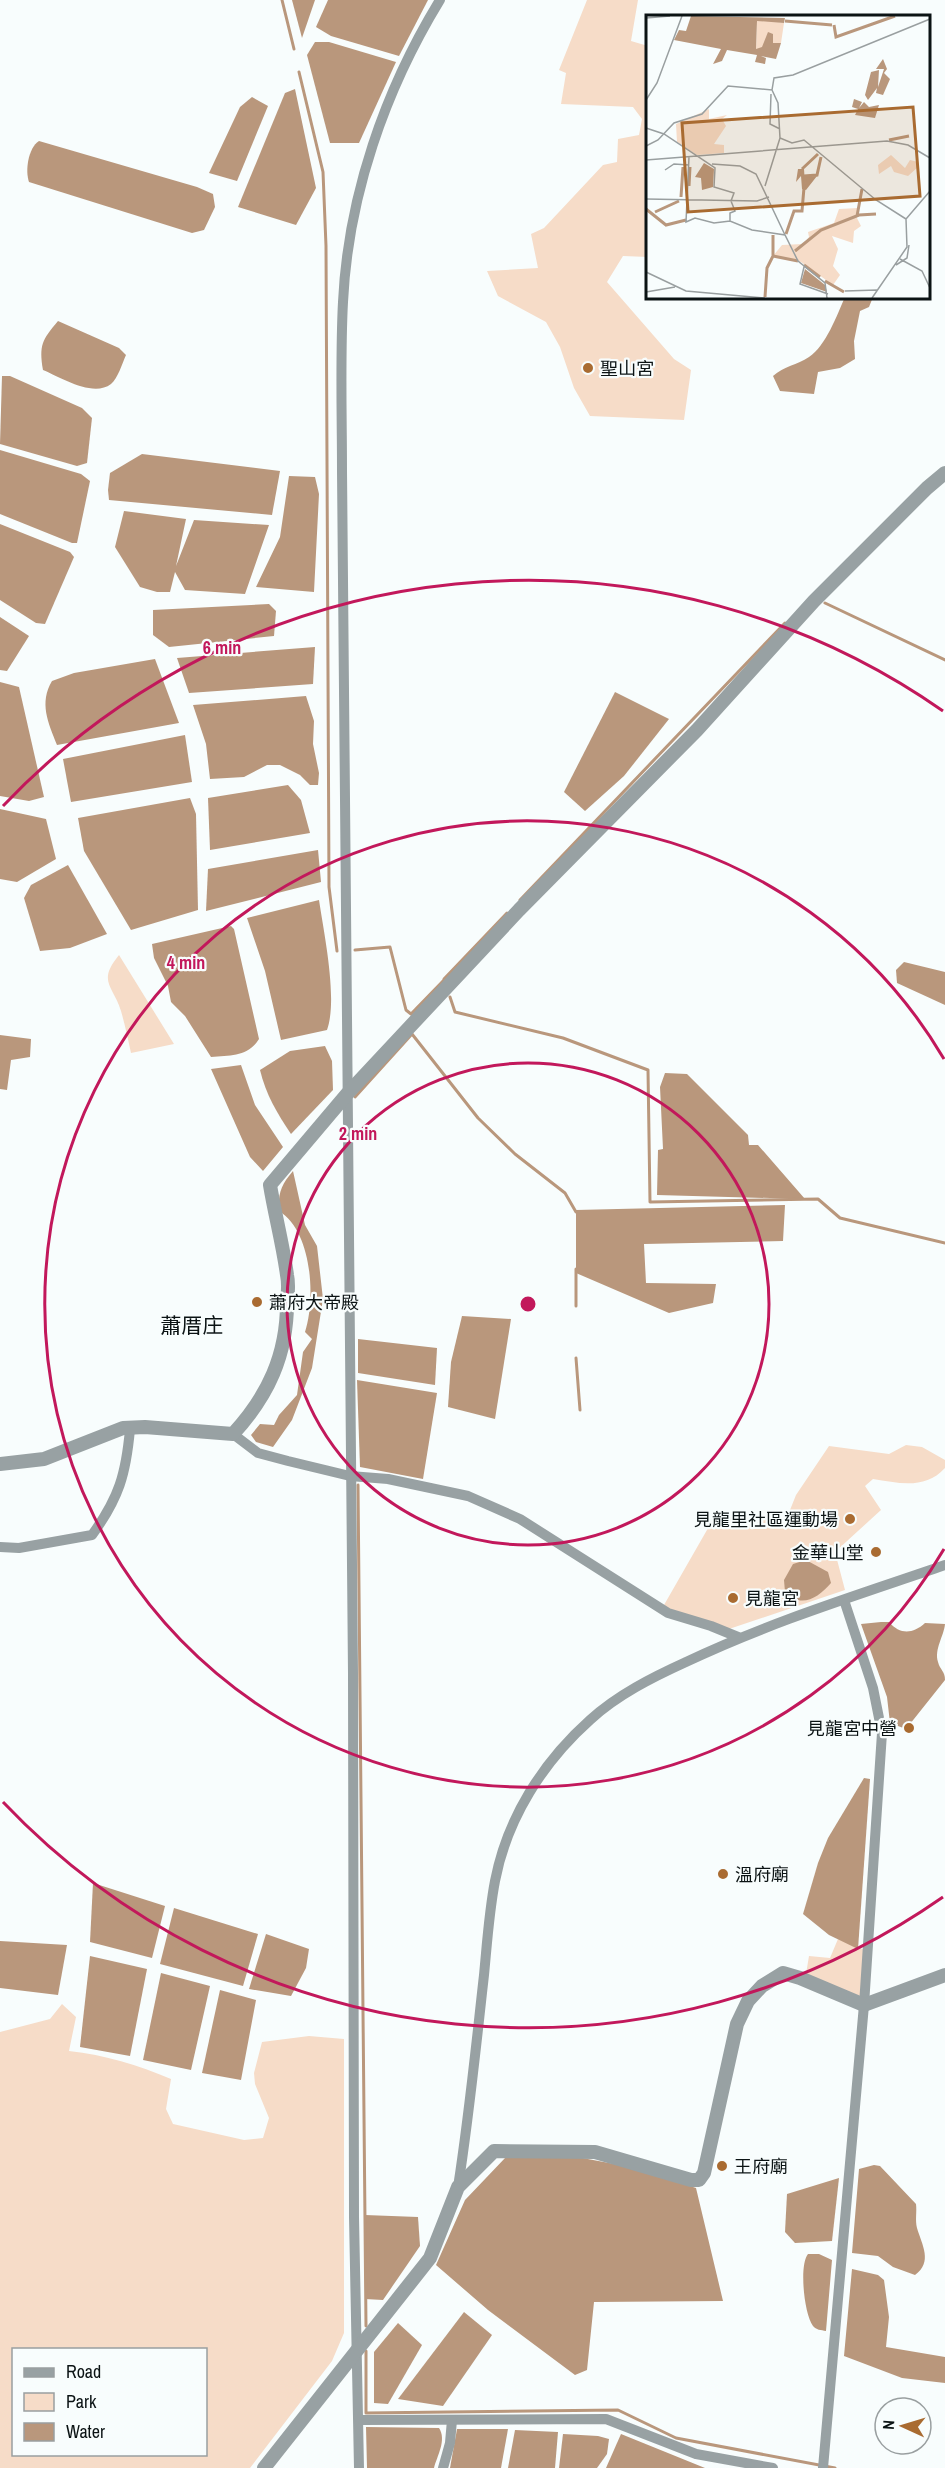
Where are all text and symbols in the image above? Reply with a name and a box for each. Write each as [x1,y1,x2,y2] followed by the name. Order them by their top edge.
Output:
[646,15,930,298] inset map
[600,356,654,381] place label: 聖山宮
[581,361,595,375] marker: 聖山宮
[203,635,241,660] text: 6 min
[167,950,205,975] text: 4 min
[339,1121,377,1146] text: 2 min
[269,1290,359,1315] place label: 蕭府大帝殿
[518,1294,538,1314] centre of rings
[250,1295,264,1309] marker: 蕭府大帝殿
[161,1311,224,1340] district label: 蕭厝庄
[694,1507,838,1532] place label: 見龍里社區運動場
[843,1512,857,1526] marker: 見龍里社區運動場
[792,1540,864,1565] place label: 金華山堂
[869,1545,883,1559] marker: 金華山堂
[745,1586,799,1611] place label: 見龍宮
[726,1591,740,1605] marker: 見龍宮
[807,1716,897,1741] place label: 見龍宮中營
[902,1721,916,1735] marker: 見龍宮中營
[735,1862,789,1887] place label: 溫府廟
[716,1867,730,1881] marker: 溫府廟
[734,2154,788,2179] place label: 王府廟
[715,2159,729,2173] marker: 王府廟
[12,2348,207,2456] legend
[66,2359,101,2384] text: Road
[66,2389,97,2414] text: Park
[873,2396,933,2456] north arrow
[66,2419,105,2444] text: Water
[877,2419,899,2430] text: N

